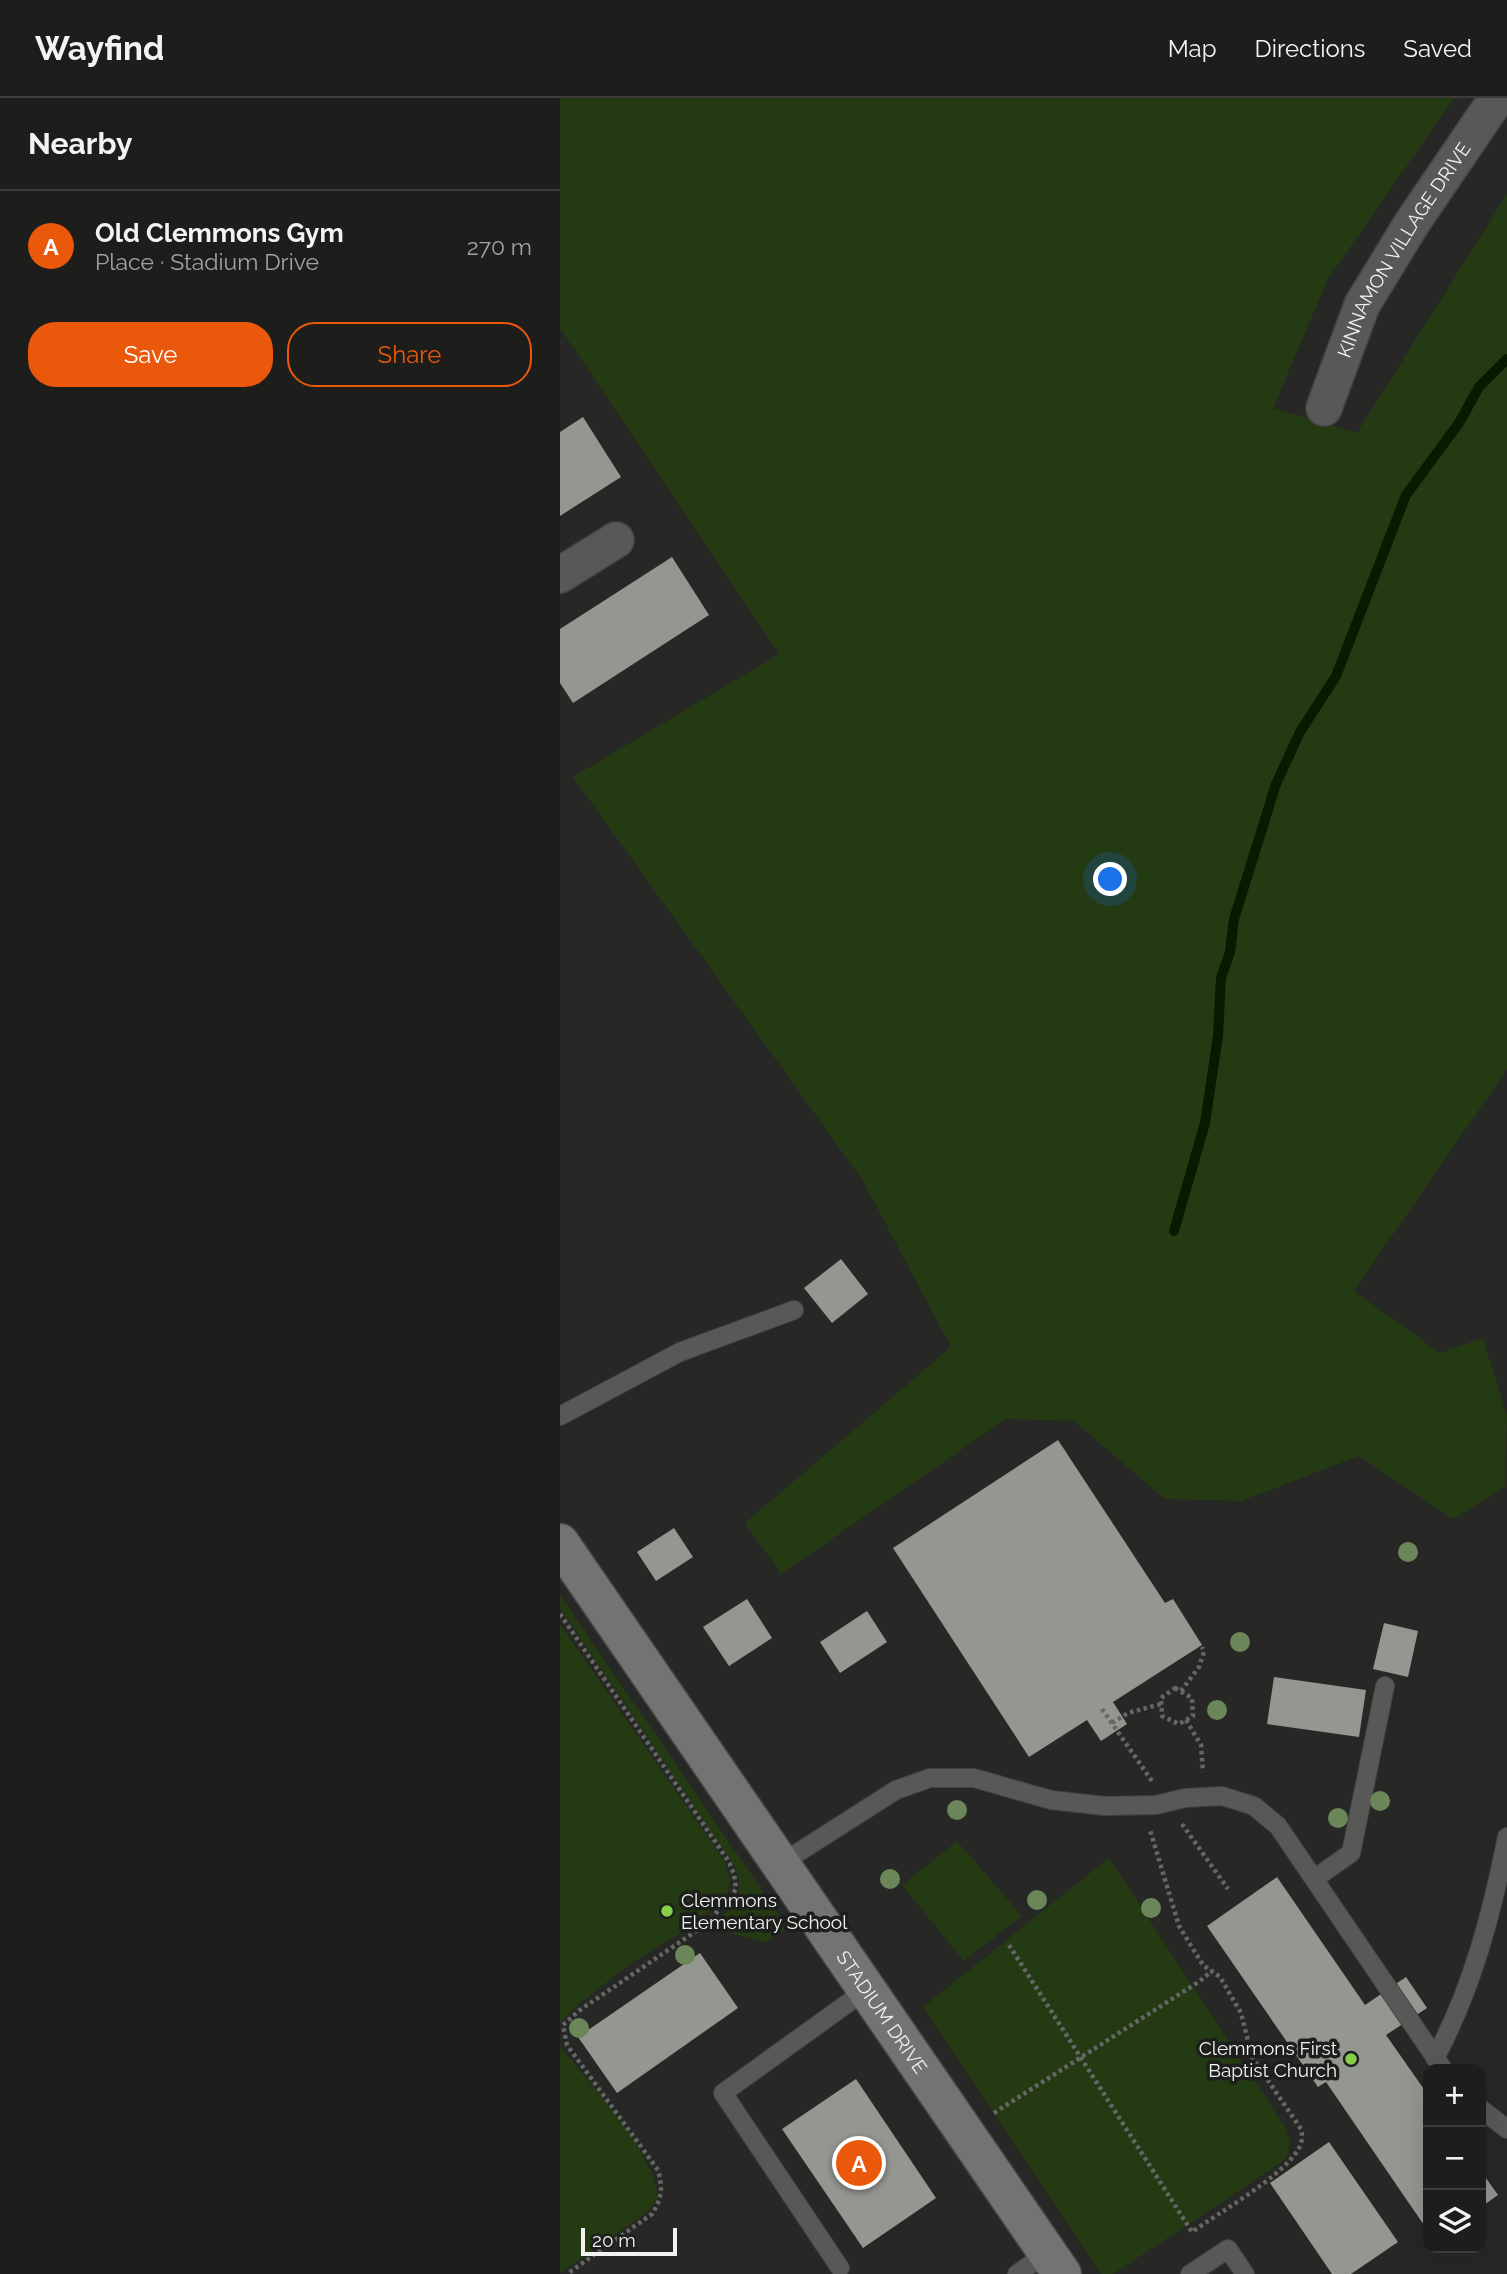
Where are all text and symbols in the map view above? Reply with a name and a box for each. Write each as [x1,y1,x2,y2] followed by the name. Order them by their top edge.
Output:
[35,29,164,68] text: Wayfind
[1168,34,1217,63] text: Map
[1255,34,1365,63] text: Directions
[1403,34,1472,63] text: Saved
[28,126,132,161] text: Nearby
[1333,138,1475,360] street label: KINNAMON VILLAGE DRIVE
[95,218,344,248] text: Old Clemmons Gym
[43,233,59,260] text: A
[467,233,532,260] text: 270 m
[95,248,319,275] text: Place · Stadium Drive
[28,322,273,387] button: Save
[287,322,532,387] button: Share
[1093,862,1127,896] your location
[681,1889,848,1933] place label: Clemmons Elementary School
[659,1903,675,1919] marker: Clemmons Elementary School
[832,1946,932,2078] street label: STADIUM DRIVE
[1199,2037,1338,2081] place label: Clemmons First Baptist Church
[1343,2051,1359,2067] marker: Clemmons First Baptist Church
[1423,2064,1486,2253] map controls
[1423,2064,1486,2127] button: +
[1423,2127,1486,2190] button: −
[836,2137,882,2189] pin: A
[1423,2190,1486,2253] button: layers
[581,2225,677,2257] scale bar
[592,2229,636,2251] text: 20 m

